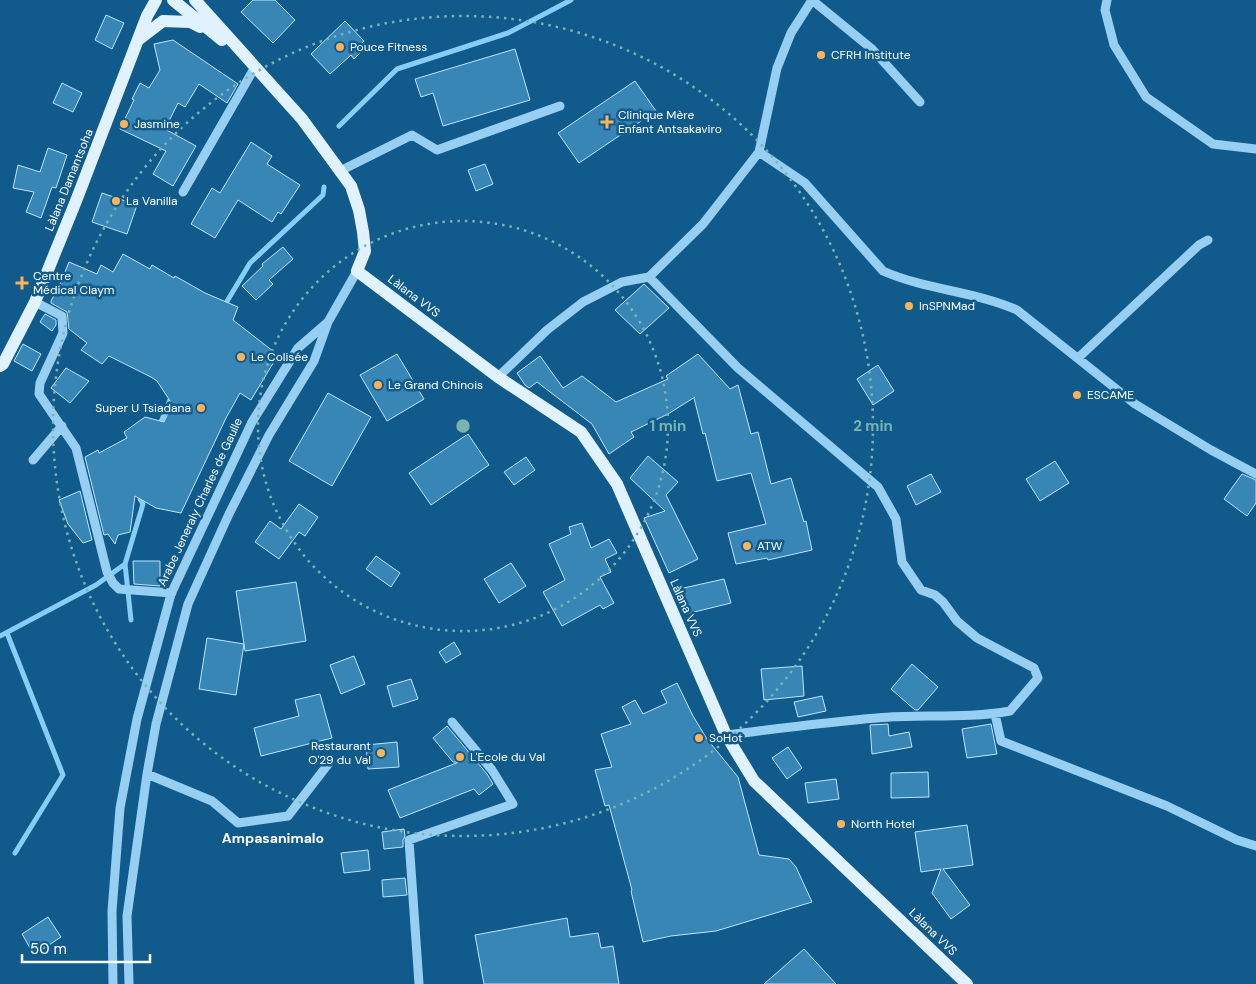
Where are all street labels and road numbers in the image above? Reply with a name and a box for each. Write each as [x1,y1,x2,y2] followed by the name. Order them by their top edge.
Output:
[41,127,97,233] street label: Làlana Damantsoha
[385,271,443,321] street label: Làlana VVS
[154,415,246,589] street label: Arabe Jeneraly Charles de Gaulle
[666,577,706,639] street label: Làlana VVS
[905,905,961,959] street label: Làlana VVS

